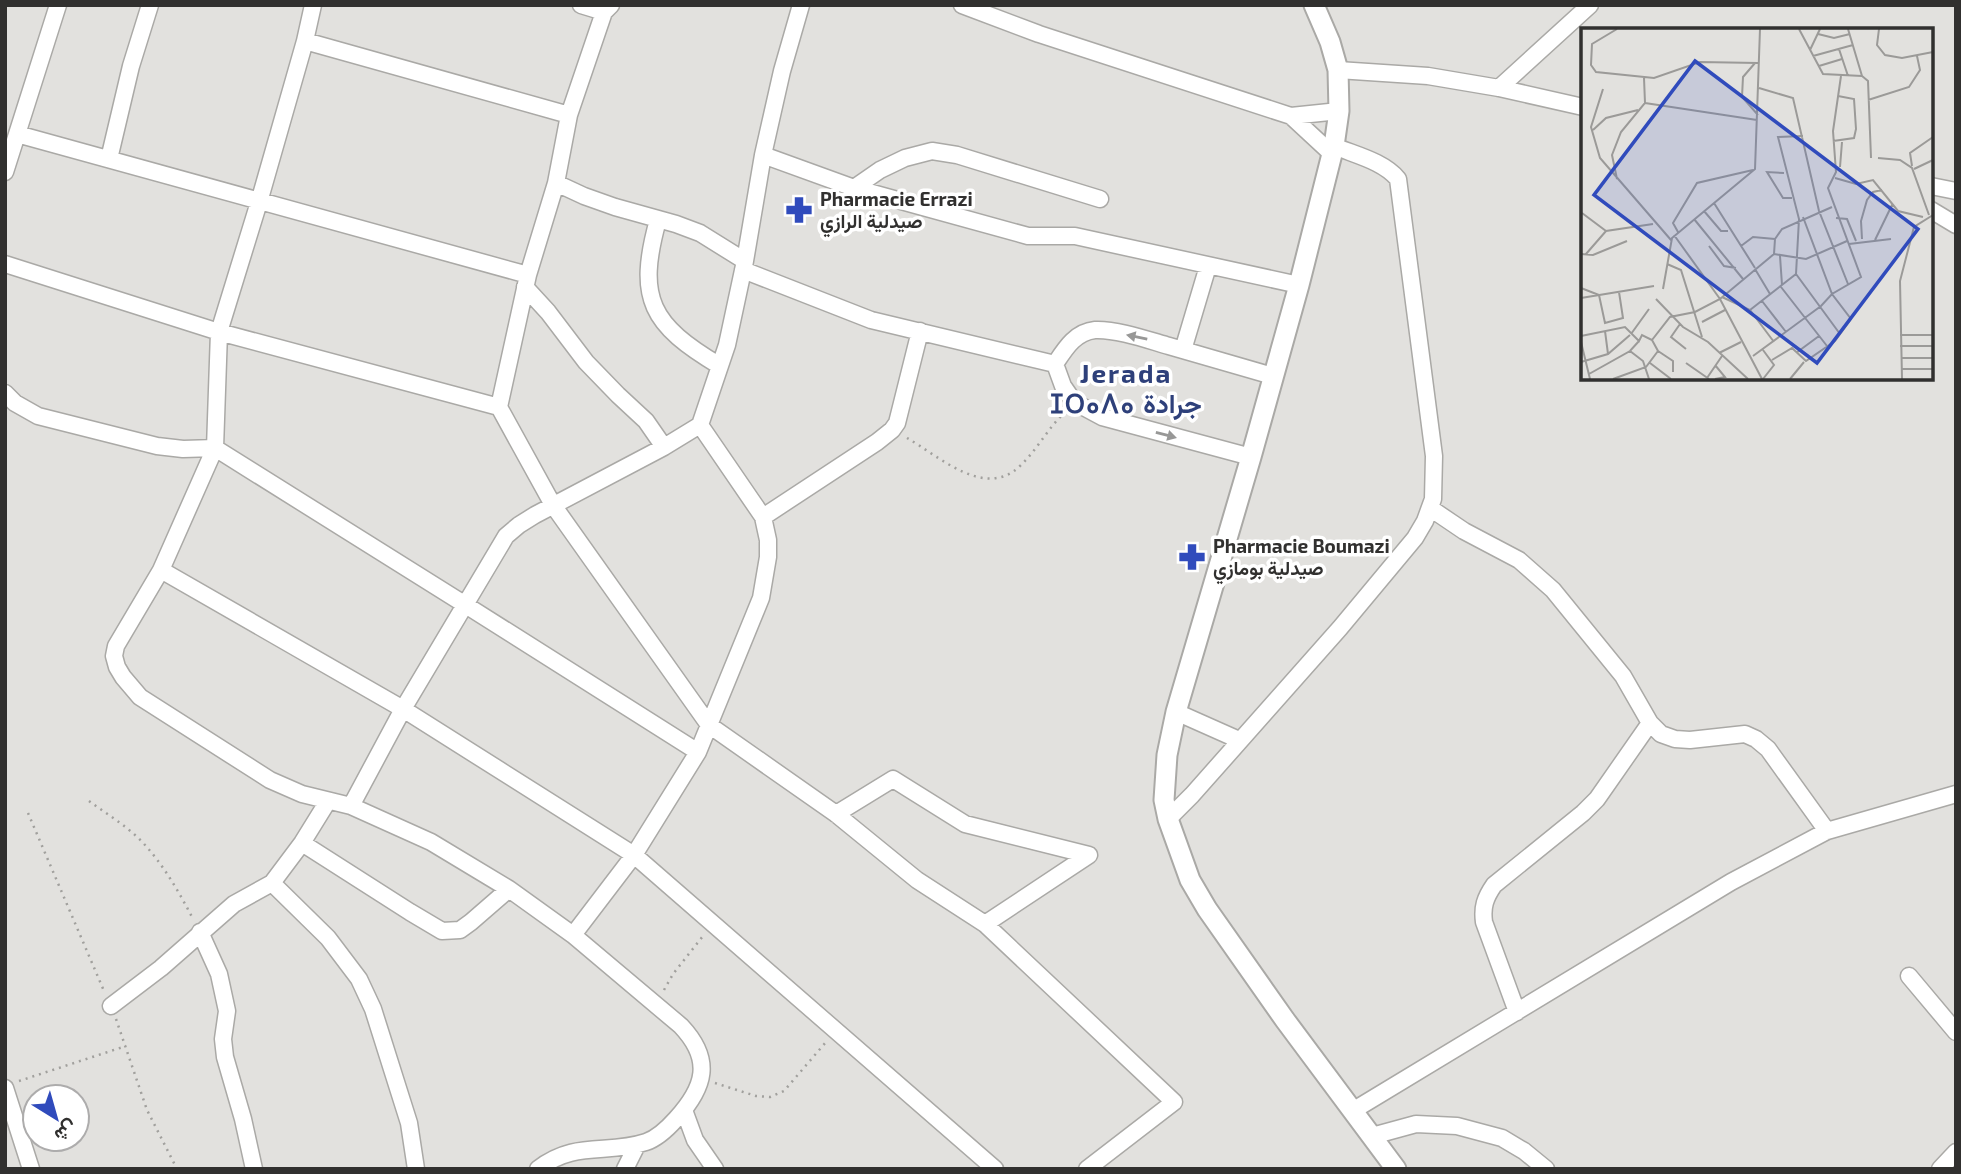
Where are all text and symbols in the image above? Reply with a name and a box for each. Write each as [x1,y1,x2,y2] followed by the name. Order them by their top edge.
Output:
[1581,28,1933,380] inset map
[820,187,973,238] place label: Pharmacie Errazi صيدلية الرازي
[784,195,814,225] pharmacy icon: Pharmacie Errazi صيدلية الرازي
[1126,332,1148,343] one-way arrow
[1050,357,1202,420] district label: Jerada ⵊⵔⴰⴷⴰ جرادة
[1156,430,1178,441] one-way arrow
[1213,534,1390,585] place label: Pharmacie Boumazi صيدلية بومازي
[1177,542,1207,572] pharmacy icon: Pharmacie Boumazi صيدلية بومازي
[21,1083,91,1153] north arrow
[50,1115,83,1148] text: ش

